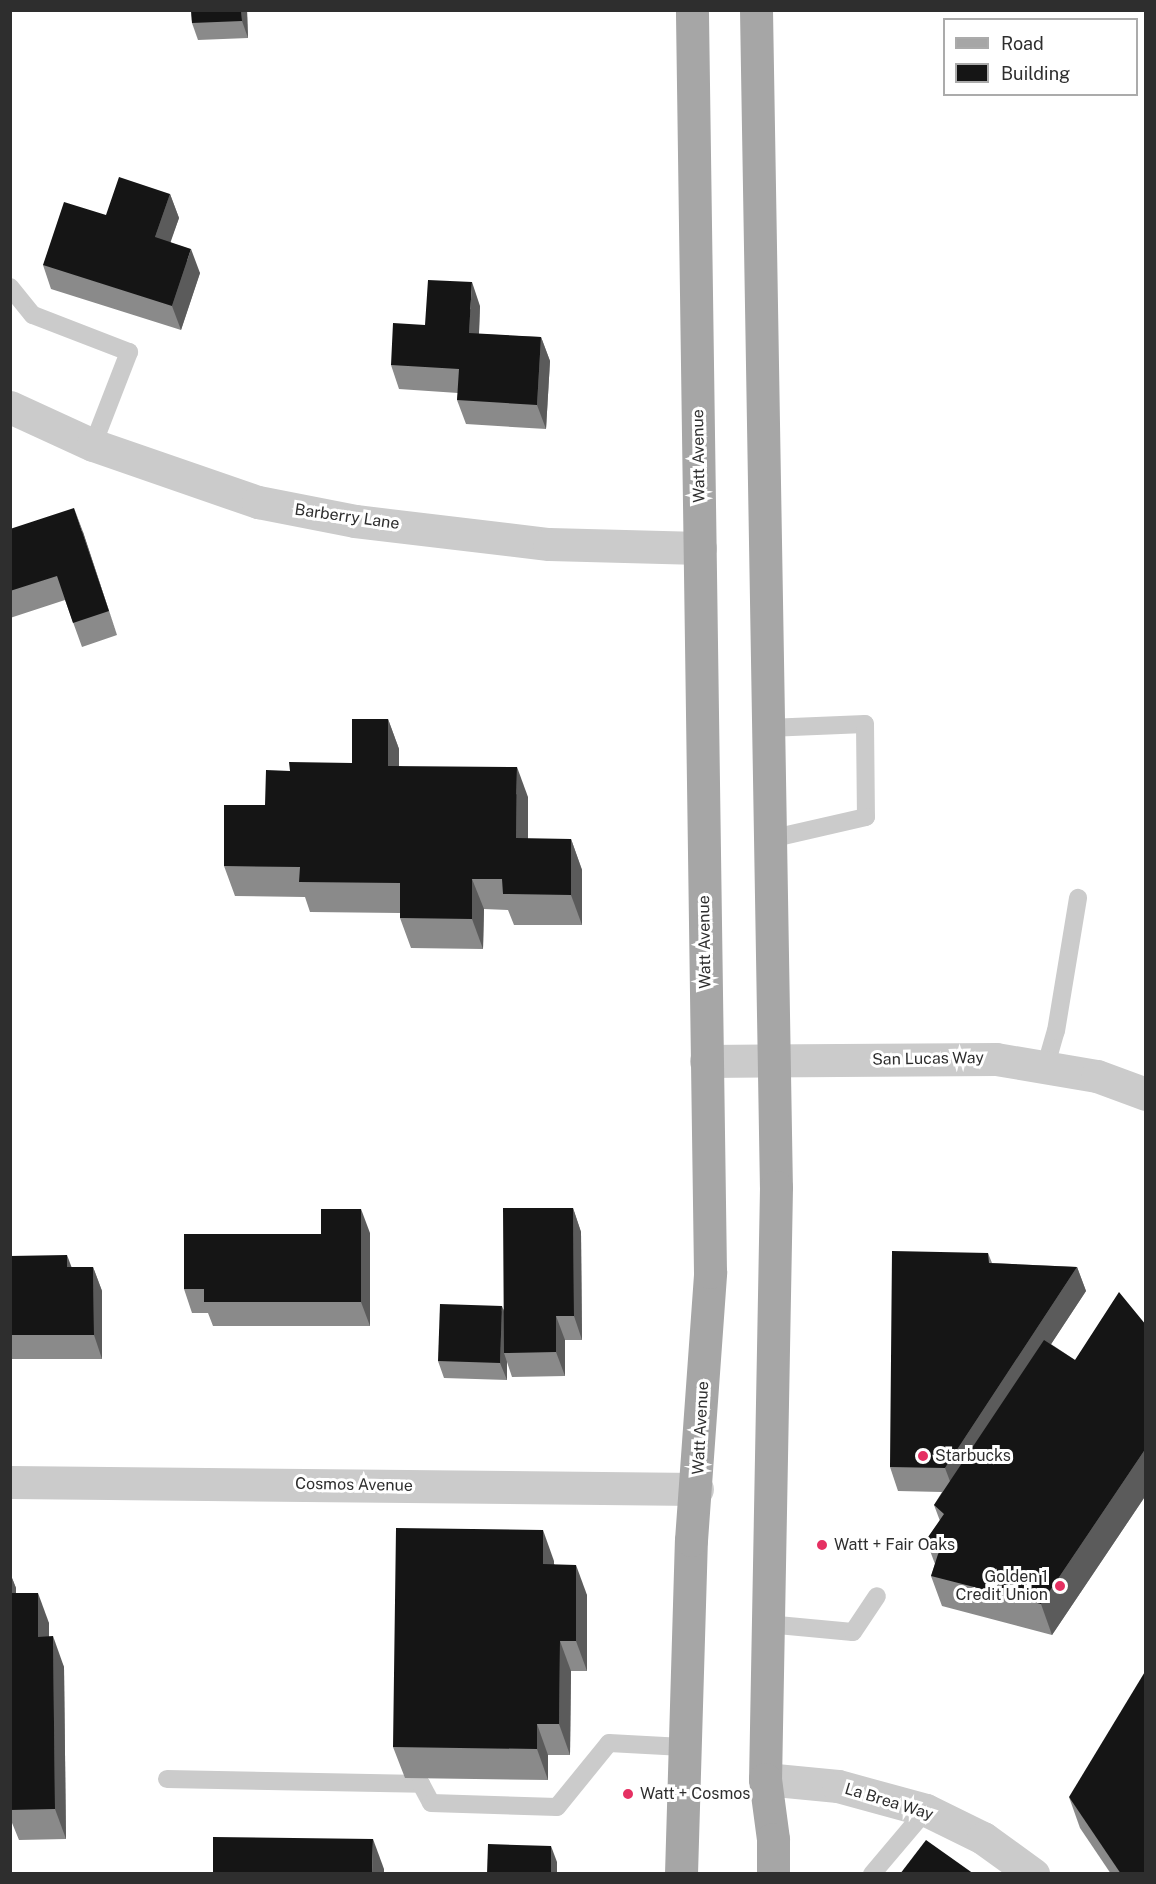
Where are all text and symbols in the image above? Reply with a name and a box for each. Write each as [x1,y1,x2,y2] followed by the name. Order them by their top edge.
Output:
[943,18,1138,96] legend
[1001,33,1044,54] text: Road
[1001,63,1070,84] text: Building
[689,409,709,503] street label: Watt Avenue
[293,500,401,534] street label: Barberry Lane
[695,895,715,989] street label: Watt Avenue
[872,1048,984,1070] street label: San Lucas Way
[689,1381,713,1475] street label: Watt Avenue
[935,1446,1011,1466] place label: Starbucks
[916,1449,930,1463] marker: Starbucks
[295,1474,413,1496] street label: Cosmos Avenue
[834,1535,955,1555] place label: Watt + Fair Oaks
[815,1538,829,1552] marker: Watt + Fair Oaks
[955,1567,1048,1605] place label: Golden 1 Credit Union
[1053,1579,1067,1593] marker: Golden 1 Credit Union
[842,1779,936,1825] street label: La Brea Way
[640,1784,750,1804] place label: Watt + Cosmos
[621,1787,635,1801] marker: Watt + Cosmos

